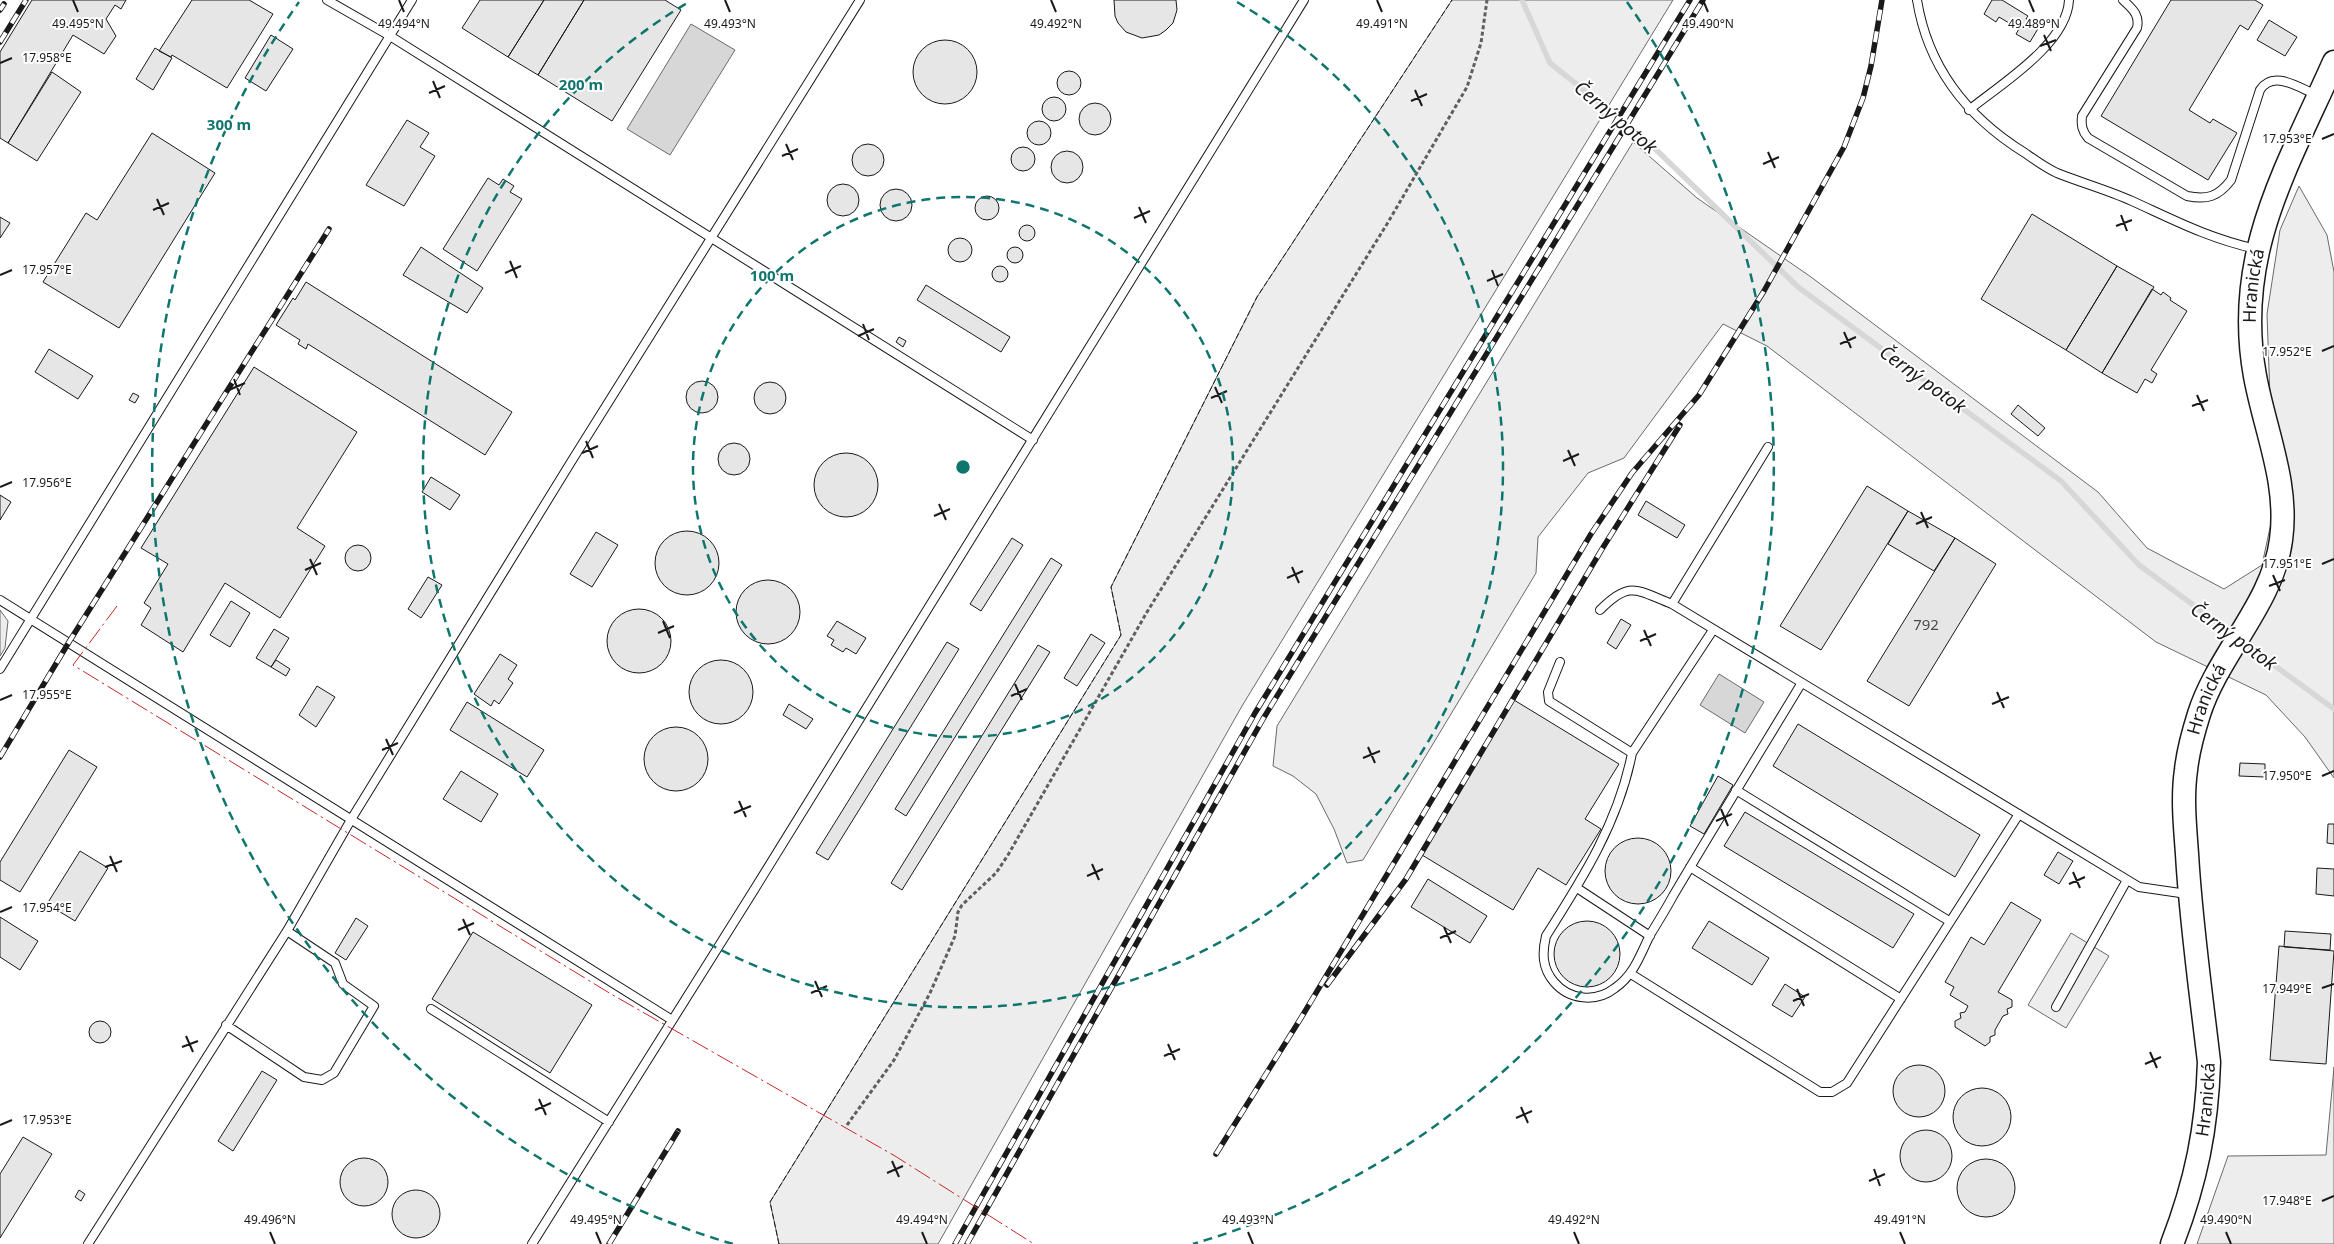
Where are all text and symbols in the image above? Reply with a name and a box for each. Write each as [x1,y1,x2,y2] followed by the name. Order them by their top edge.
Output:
[52,15,104,32] text: 49.495°N
[378,15,430,32] text: 49.494°N
[704,15,756,32] text: 49.493°N
[1030,15,1082,32] text: 49.492°N
[1356,15,1408,32] text: 49.491°N
[1682,15,1734,32] text: 49.490°N
[2008,15,2060,32] text: 49.489°N
[22,49,72,66] text: 17.958°E
[559,74,603,94] text: 200 m
[1569,75,1664,160] water label: Černý potok
[207,114,251,134] text: 300 m
[2262,130,2312,147] text: 17.953°E
[2237,246,2269,323] street label: Hranická
[22,261,72,278] text: 17.957°E
[750,265,794,285] text: 100 m
[1874,339,1972,420] water label: Černý potok
[2262,343,2312,360] text: 17.952°E
[954,458,972,476] centre of rings
[22,474,72,491] text: 17.956°E
[2262,555,2312,572] text: 17.951°E
[2185,596,2283,677] water label: Černý potok
[1913,614,1939,634] house number: 792
[2180,659,2231,737] street label: Hranická
[22,686,72,703] text: 17.955°E
[2262,767,2312,784] text: 17.950°E
[22,899,72,916] text: 17.954°E
[2262,980,2312,997] text: 17.949°E
[2189,1062,2220,1138] street label: Hranická
[22,1111,72,1128] text: 17.953°E
[2262,1192,2312,1209] text: 17.948°E
[244,1211,296,1228] text: 49.496°N
[570,1211,622,1228] text: 49.495°N
[896,1211,948,1228] text: 49.494°N
[1222,1211,1274,1228] text: 49.493°N
[1548,1211,1600,1228] text: 49.492°N
[1874,1211,1926,1228] text: 49.491°N
[2200,1211,2252,1228] text: 49.490°N

